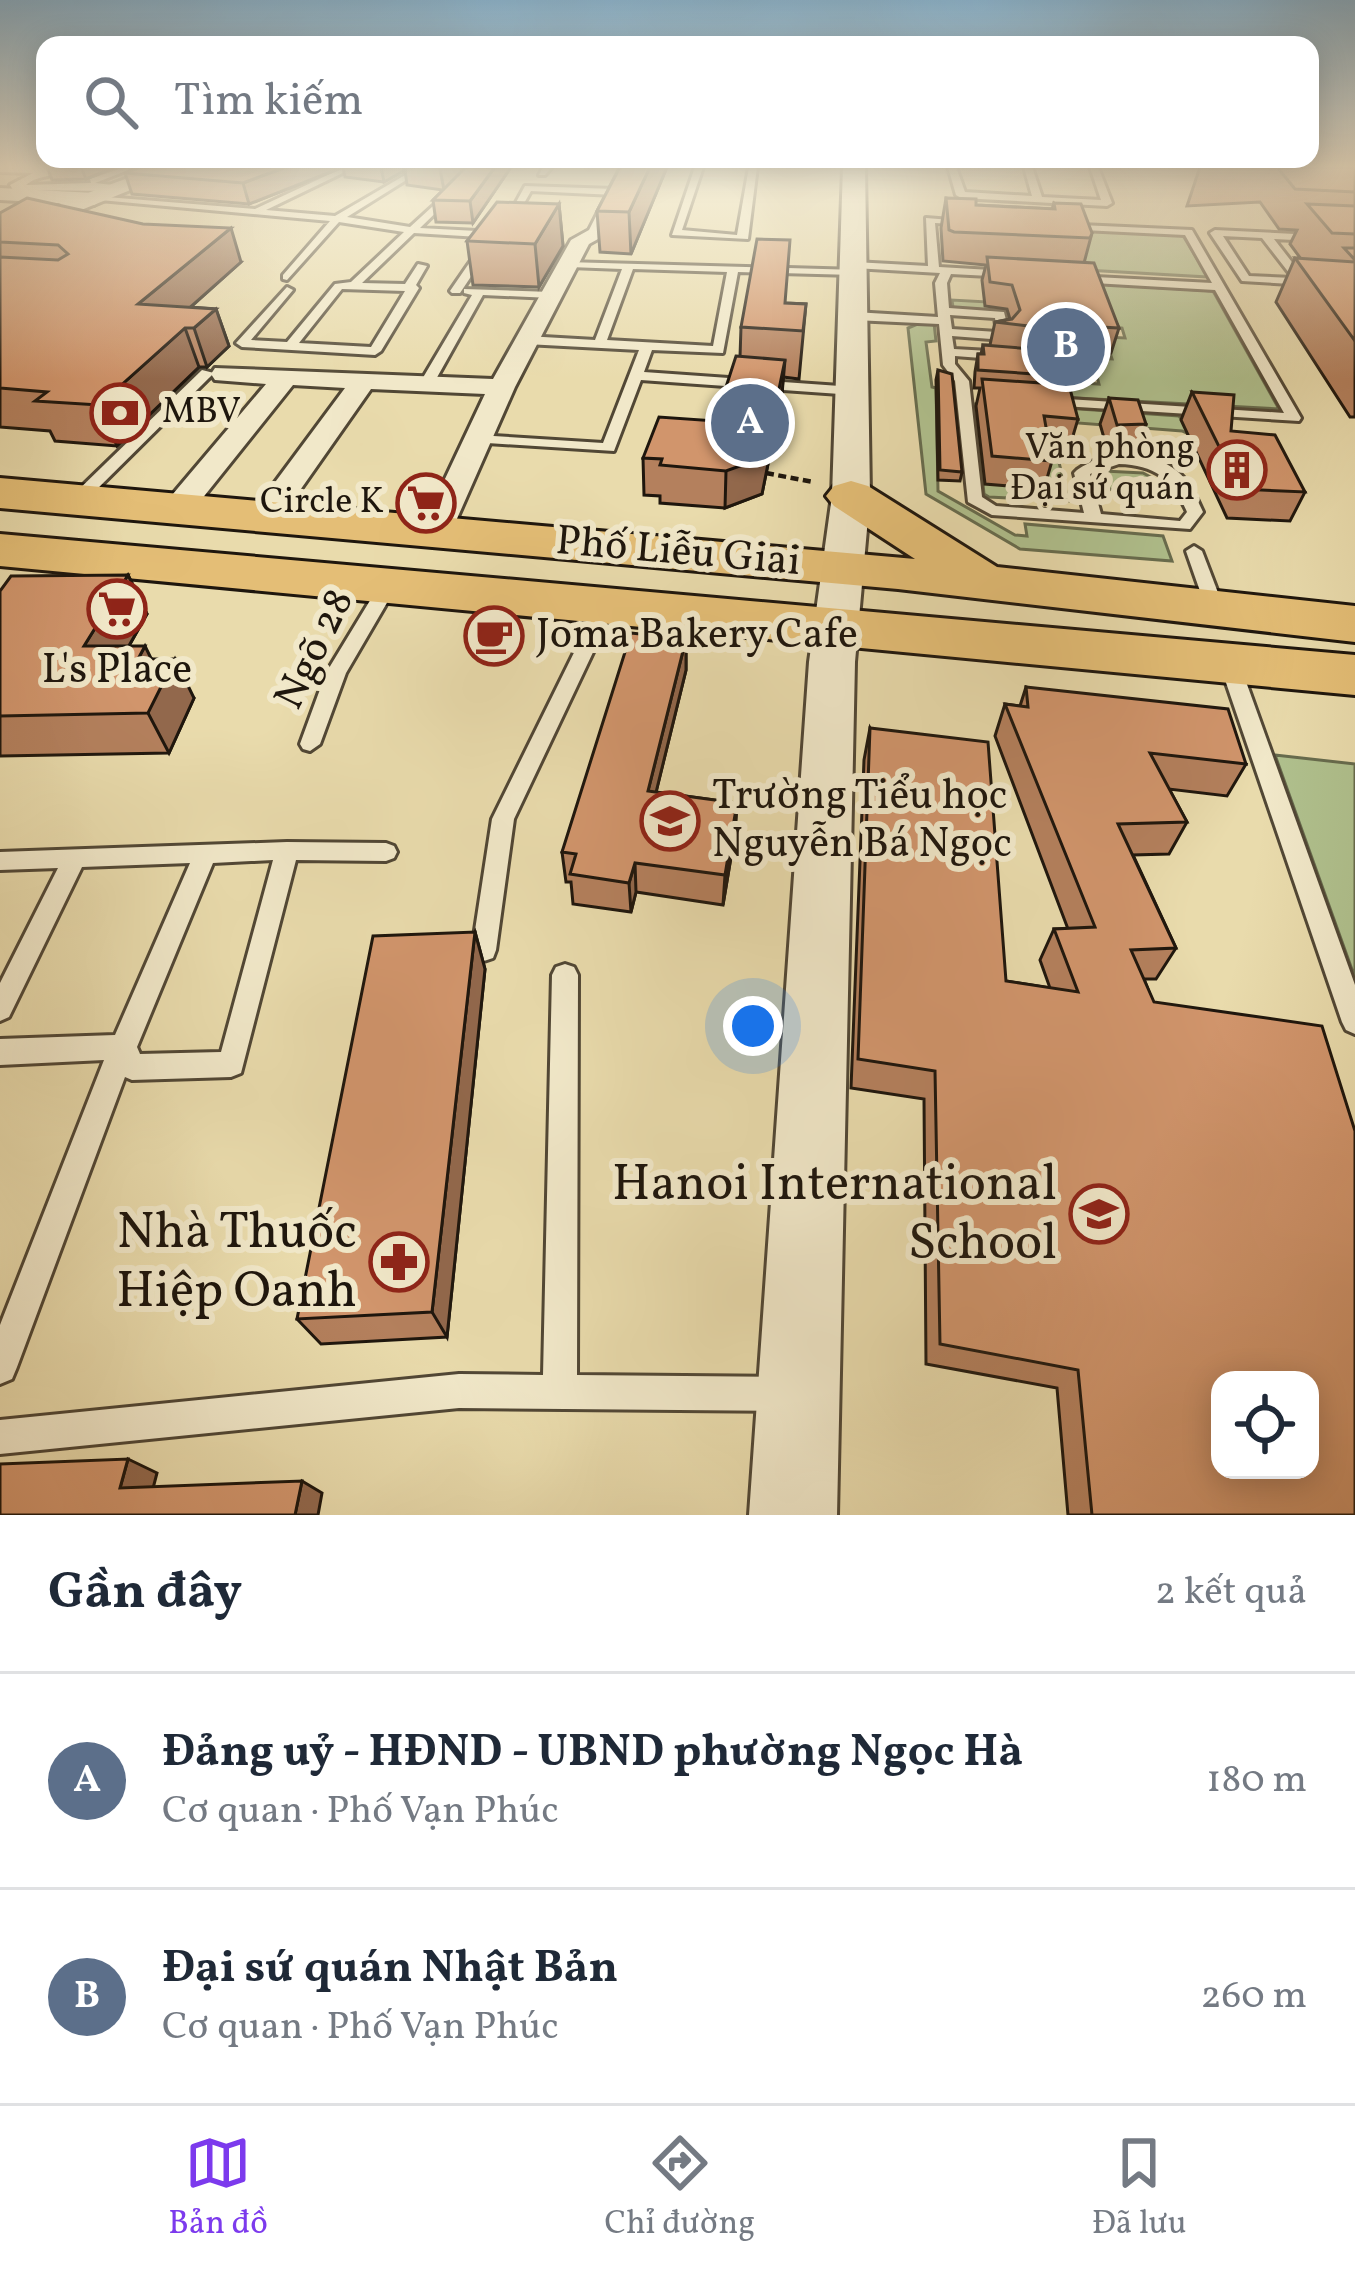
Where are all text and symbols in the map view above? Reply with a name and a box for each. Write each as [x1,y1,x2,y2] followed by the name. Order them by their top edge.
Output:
[36,36,1319,168] search box
[78,69,144,135] icon: search
[174,71,363,134] text: Tìm kiếm
[1027,302,1105,392] pin: B
[711,378,789,468] pin: A
[89,382,151,444] bank icon: MBV
[162,388,241,438] place label: MBV
[1010,424,1195,515] place label: Văn phòng Đại sứ quán
[1206,439,1268,501] building icon: Văn phòng Đại sứ quán
[395,472,457,534] supermarket icon: Circle K
[260,478,384,528] place label: Circle K
[553,513,803,593] street label: Phố Liễu Giai
[86,578,148,640] supermarket icon: L's Place
[262,580,370,720] street label: Ngõ 28
[463,605,525,667] cafe icon: Joma Bakery Cafe
[536,607,858,666] place label: Joma Bakery Cafe
[42,642,192,701] place label: L's Place
[712,768,1012,875] place label: Trường Tiểu học Nguyễn Bá Ngọc
[639,790,701,852] school or university icon: Trường Tiểu học Nguyễn Bá Ngọc
[723,996,783,1056] your location
[612,1150,1057,1280] place label: Hanoi International School
[1068,1183,1130,1245] school or university icon: Hanoi International School
[116,1198,357,1328] place label: Nhà Thuốc Hiệp Oanh
[368,1231,430,1293] pharmacy icon: Nhà Thuốc Hiệp Oanh
[1211,1371,1319,1479] map controls
[1211,1371,1319,1479] button: locate
[48,1558,242,1629] text: Gần đây
[1155,1566,1307,1620] text: 2 kết quả
[162,1722,1023,1785] text: Đảng uỷ - HĐND - UBND phường Ngọc Hà
[73,1754,101,1808] text: A
[1206,1754,1307,1808] text: 180 m
[162,1785,559,1839] text: Cơ quan · Phố Vạn Phúc
[162,1938,618,2001] text: Đại sứ quán Nhật Bản
[74,1970,100,2024] text: B
[1201,1970,1307,2024] text: 260 m
[162,2001,559,2055] text: Cơ quan · Phố Vạn Phúc
[168,2130,268,2248] tab: Bản đồ
[604,2130,755,2248] tab: Chỉ đường
[1092,2130,1187,2248] tab: Đã lưu

